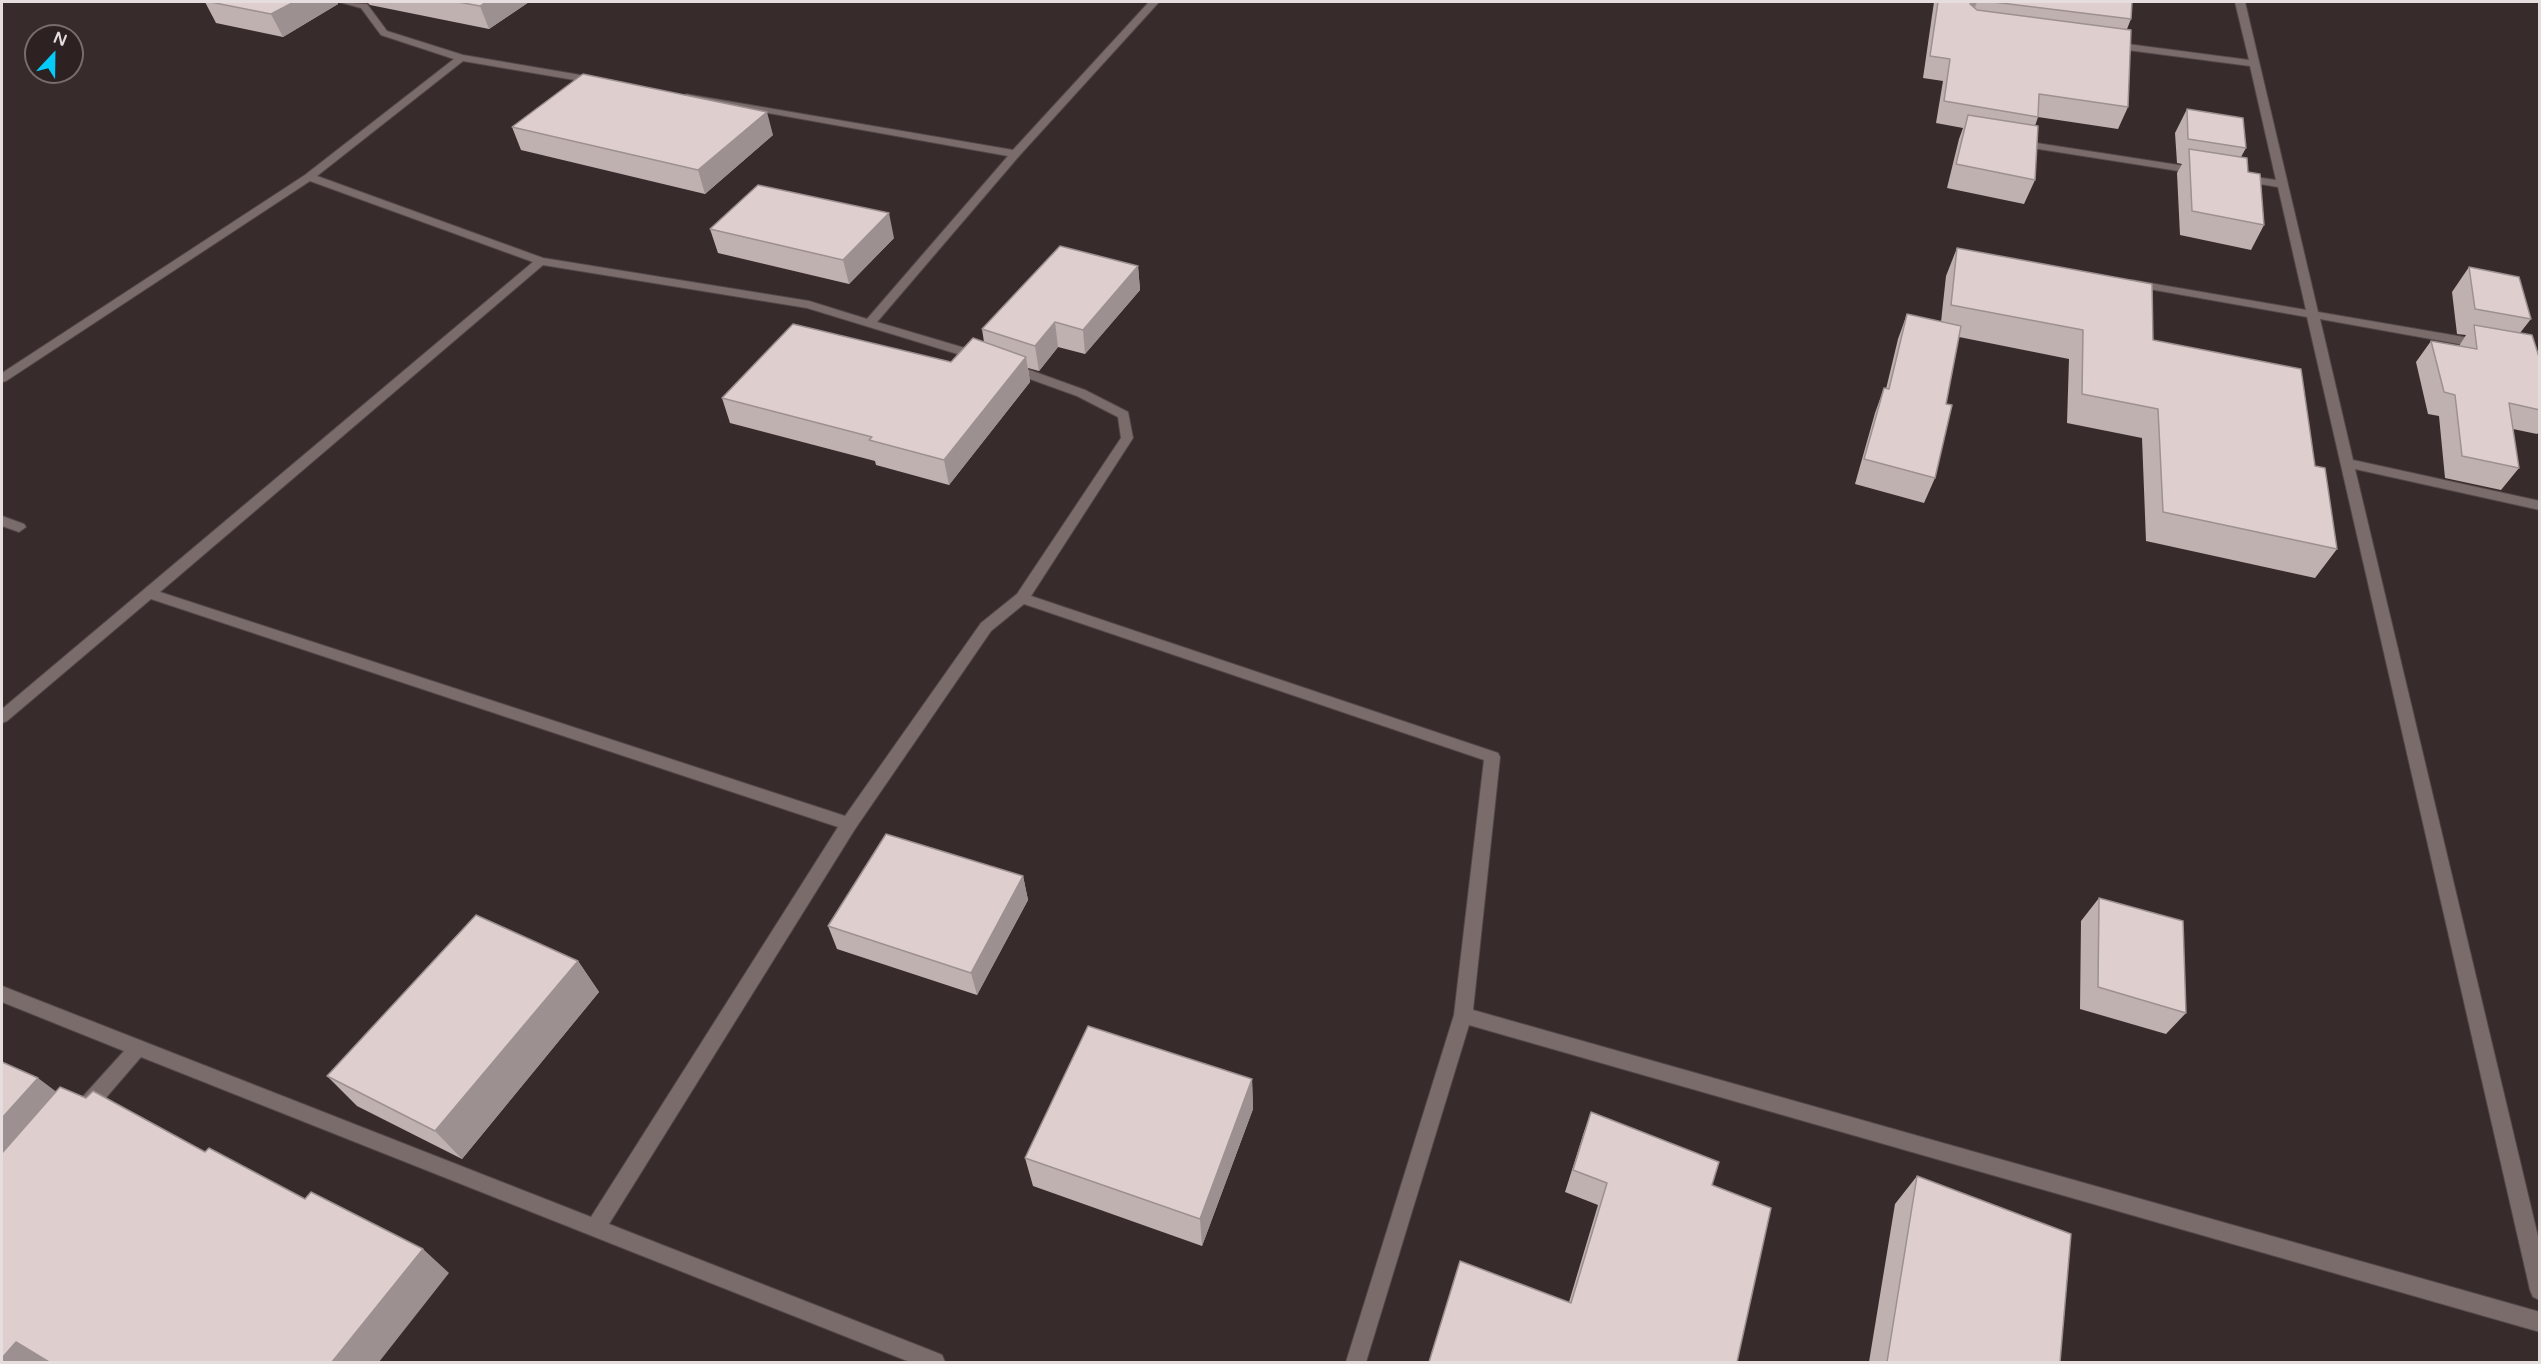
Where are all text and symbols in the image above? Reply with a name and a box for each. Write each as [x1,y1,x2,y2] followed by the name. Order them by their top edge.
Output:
[24,24,84,84] north arrow
[50,27,70,51] text: N

